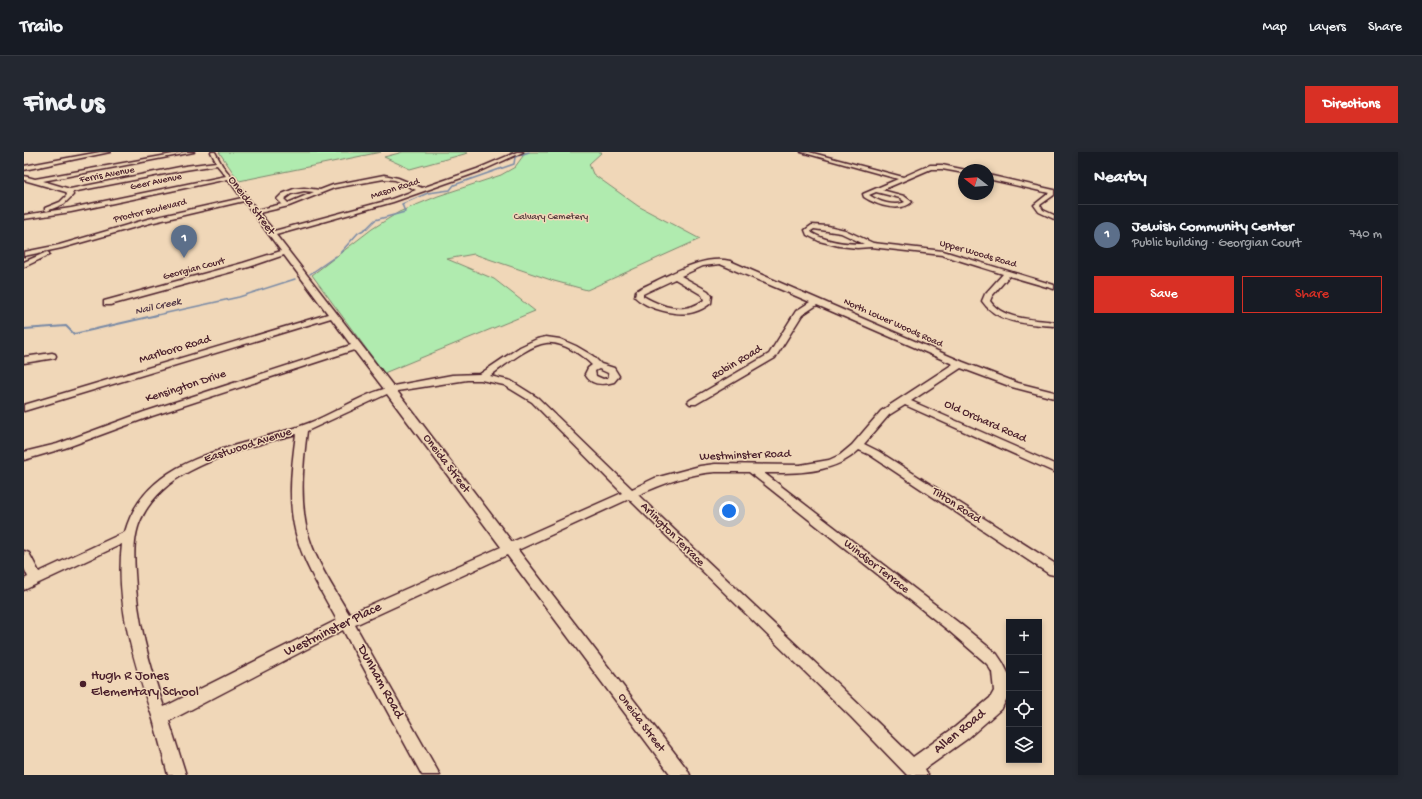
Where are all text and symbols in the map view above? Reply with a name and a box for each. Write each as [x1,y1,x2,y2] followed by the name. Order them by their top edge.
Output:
[20,16,63,39] text: Trailo
[1263,19,1287,36] text: Map
[1309,19,1346,36] text: Layers
[1368,19,1402,36] text: Share
[1305,86,1398,123] button: Directions
[24,88,104,121] text: Find us
[78,164,136,186] street label: Ferris Avenue
[958,164,994,200] north arrow
[1094,168,1147,188] text: Nearby
[129,170,184,193] street label: Geer Avenue
[224,174,278,239] street label: Oneida Street
[369,175,422,202] street label: Mason Road
[111,196,189,226] street label: Proctor Boulevard
[514,211,588,223] park label: Calvary Cemetery
[1132,218,1294,236] text: Jewish Community Center
[171,225,197,258] pin: 1
[1104,227,1110,242] text: 1
[1349,227,1382,242] text: 740 m
[1132,236,1301,251] text: Public building · Georgian Court
[938,237,1019,271] street label: Upper Woods Road
[162,255,227,283] street label: Georgian Court
[1094,276,1234,313] button: Save
[1242,276,1382,313] button: Share
[134,296,183,318] water label: Nail Creek
[842,296,946,351] street label: North Lower Woods Road
[138,332,213,368] street label: Marlboro Road
[709,342,766,383] street label: Robin Road
[144,367,229,407] street label: Kensington Drive
[942,398,1029,447] street label: Old Orchard Road
[202,425,294,467] street label: Eastwood Avenue
[419,432,473,497] street label: Oneida Street
[699,447,792,465] street label: Westminster Road
[928,484,984,528] street label: Tilton Road
[637,500,708,571] street label: Arlington Terrace
[719,501,739,521] your location
[840,537,912,597] street label: Windsor Terrace
[281,599,385,661] street label: Westminster Place
[1006,619,1042,763] map controls
[1006,619,1042,655] button: +
[352,641,408,723] street label: Dunham Road
[1006,655,1042,691] button: −
[91,668,199,701] place label: Hugh R Jones Elementary School
[78,679,88,689] marker: Hugh R Jones Elementary School
[614,691,668,756] street label: Oneida Street
[1006,691,1042,727] button: locate
[930,705,991,758] street label: Allen Road
[1006,727,1042,763] button: layers

